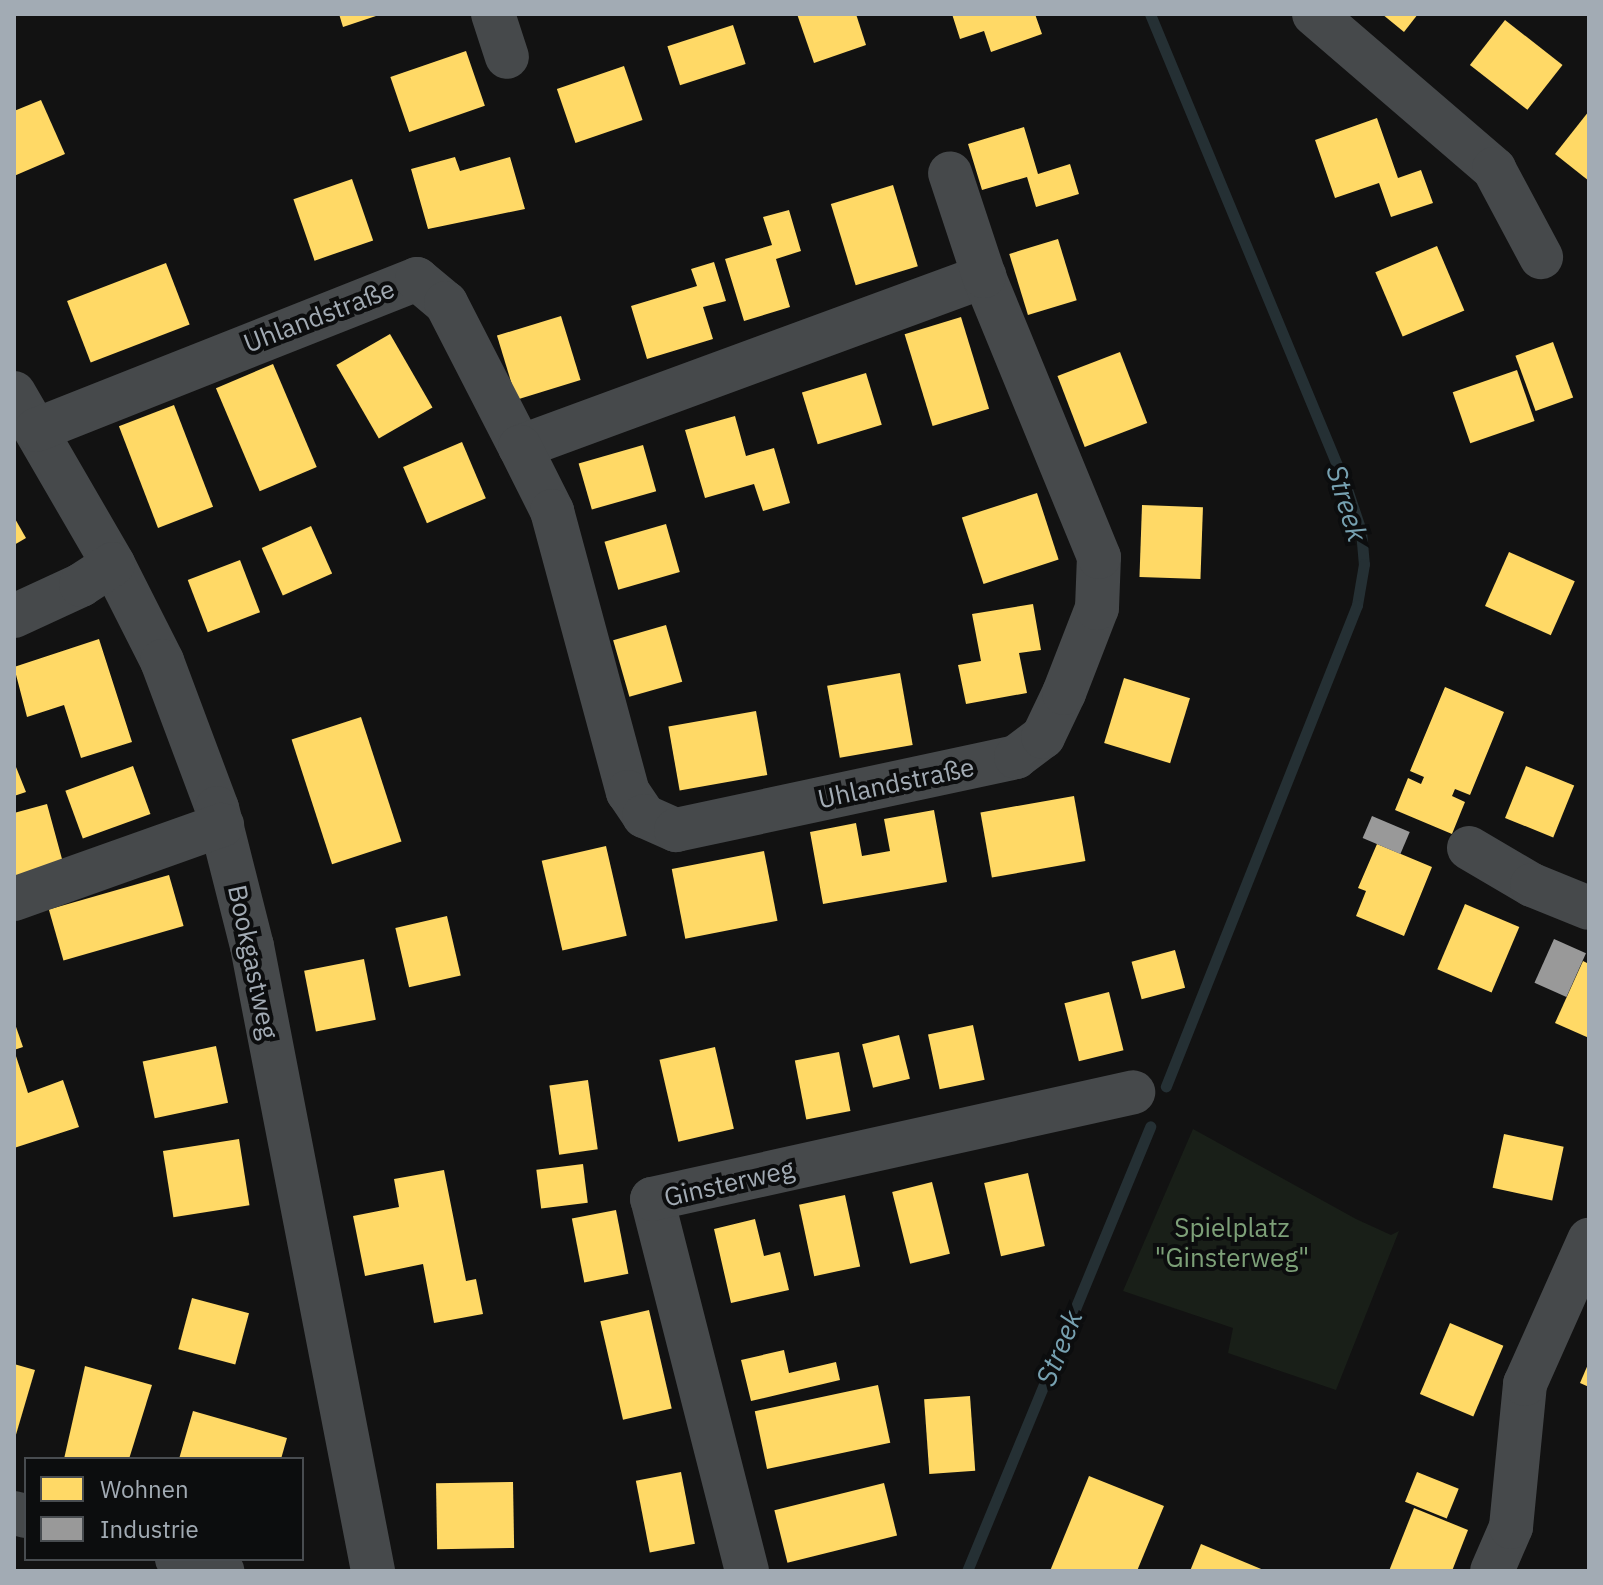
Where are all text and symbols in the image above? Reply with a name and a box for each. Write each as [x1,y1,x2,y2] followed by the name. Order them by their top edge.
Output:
[239,273,399,359] street label: Uhlandstraße
[1319,461,1375,545] water label: Streek
[815,751,977,815] street label: Uhlandstraße
[221,882,285,1042] street label: Bookgastweg
[661,1153,797,1213] street label: Ginsterweg
[1155,1212,1309,1274] park label: Spielplatz "Ginsterweg"
[1029,1305,1089,1391] water label: Streek
[24,1457,304,1561] legend
[100,1473,189,1505] text: Wohnen
[100,1513,199,1545] text: Industrie

